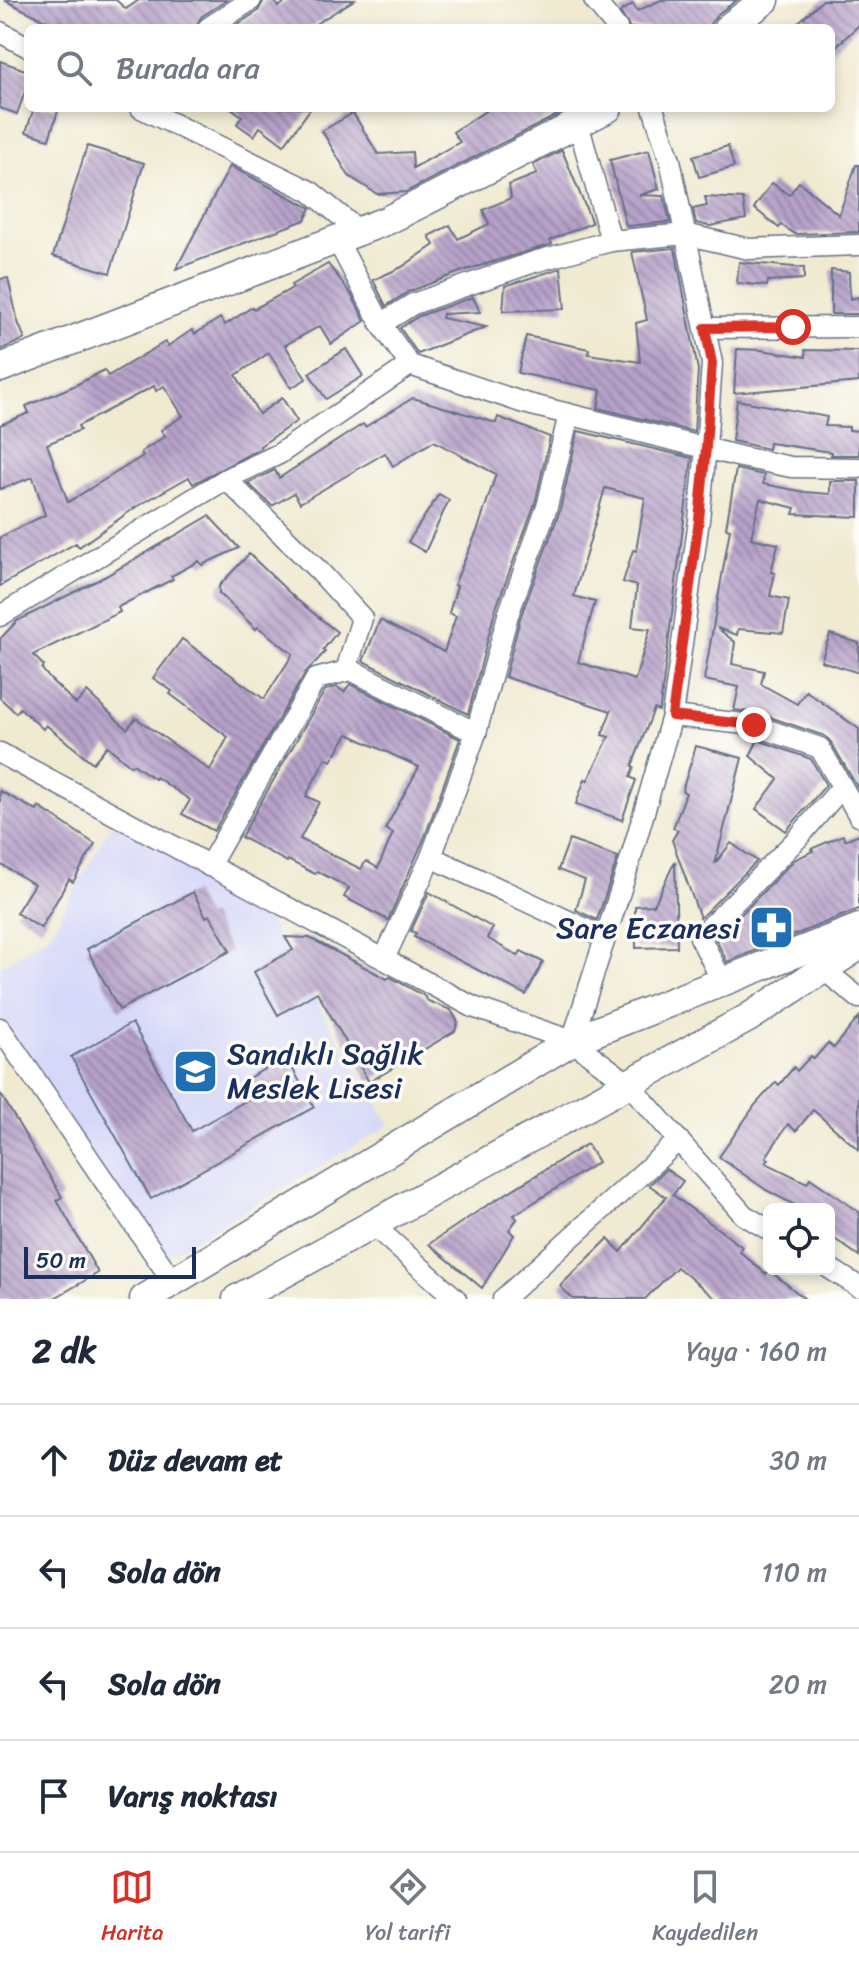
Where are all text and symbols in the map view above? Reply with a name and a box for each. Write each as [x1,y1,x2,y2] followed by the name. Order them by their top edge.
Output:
[24,24,835,112] search box
[116,41,259,95] text: Burada ara
[52,46,96,90] icon: search
[775,309,811,345] route start
[736,707,772,743] route end
[556,901,742,955] place label: Sare Eczanesi
[747,904,795,952] pharmacy icon: Sare Eczanesi
[227,1027,425,1115] place label: Sandıklı Sağlık Meslek Lisesi
[172,1047,220,1095] school or university icon: Sandıklı Sağlık Meslek Lisesi
[763,1203,835,1275] map controls
[763,1203,835,1275] button: locate
[36,1241,86,1280] text: 50 m
[24,1243,196,1279] scale bar
[32,1321,96,1381] text: 2 dk
[686,1328,827,1374] text: Yaya · 160 m
[108,1433,283,1487] text: Düz devam et
[770,1437,827,1483] text: 30 m
[32,1438,76,1482] icon: ahead
[108,1545,221,1599] text: Sola dön
[762,1549,827,1595] text: 110 m
[32,1550,76,1594] icon: left
[108,1657,221,1711] text: Sola dön
[769,1661,827,1707] text: 20 m
[32,1662,76,1706] icon: left
[108,1769,278,1823] text: Varış noktası
[32,1774,76,1818] icon: arrive
[101,1865,163,1952] tab: Harita
[365,1865,450,1952] tab: Yol tarifi
[652,1865,758,1952] tab: Kaydedilen

